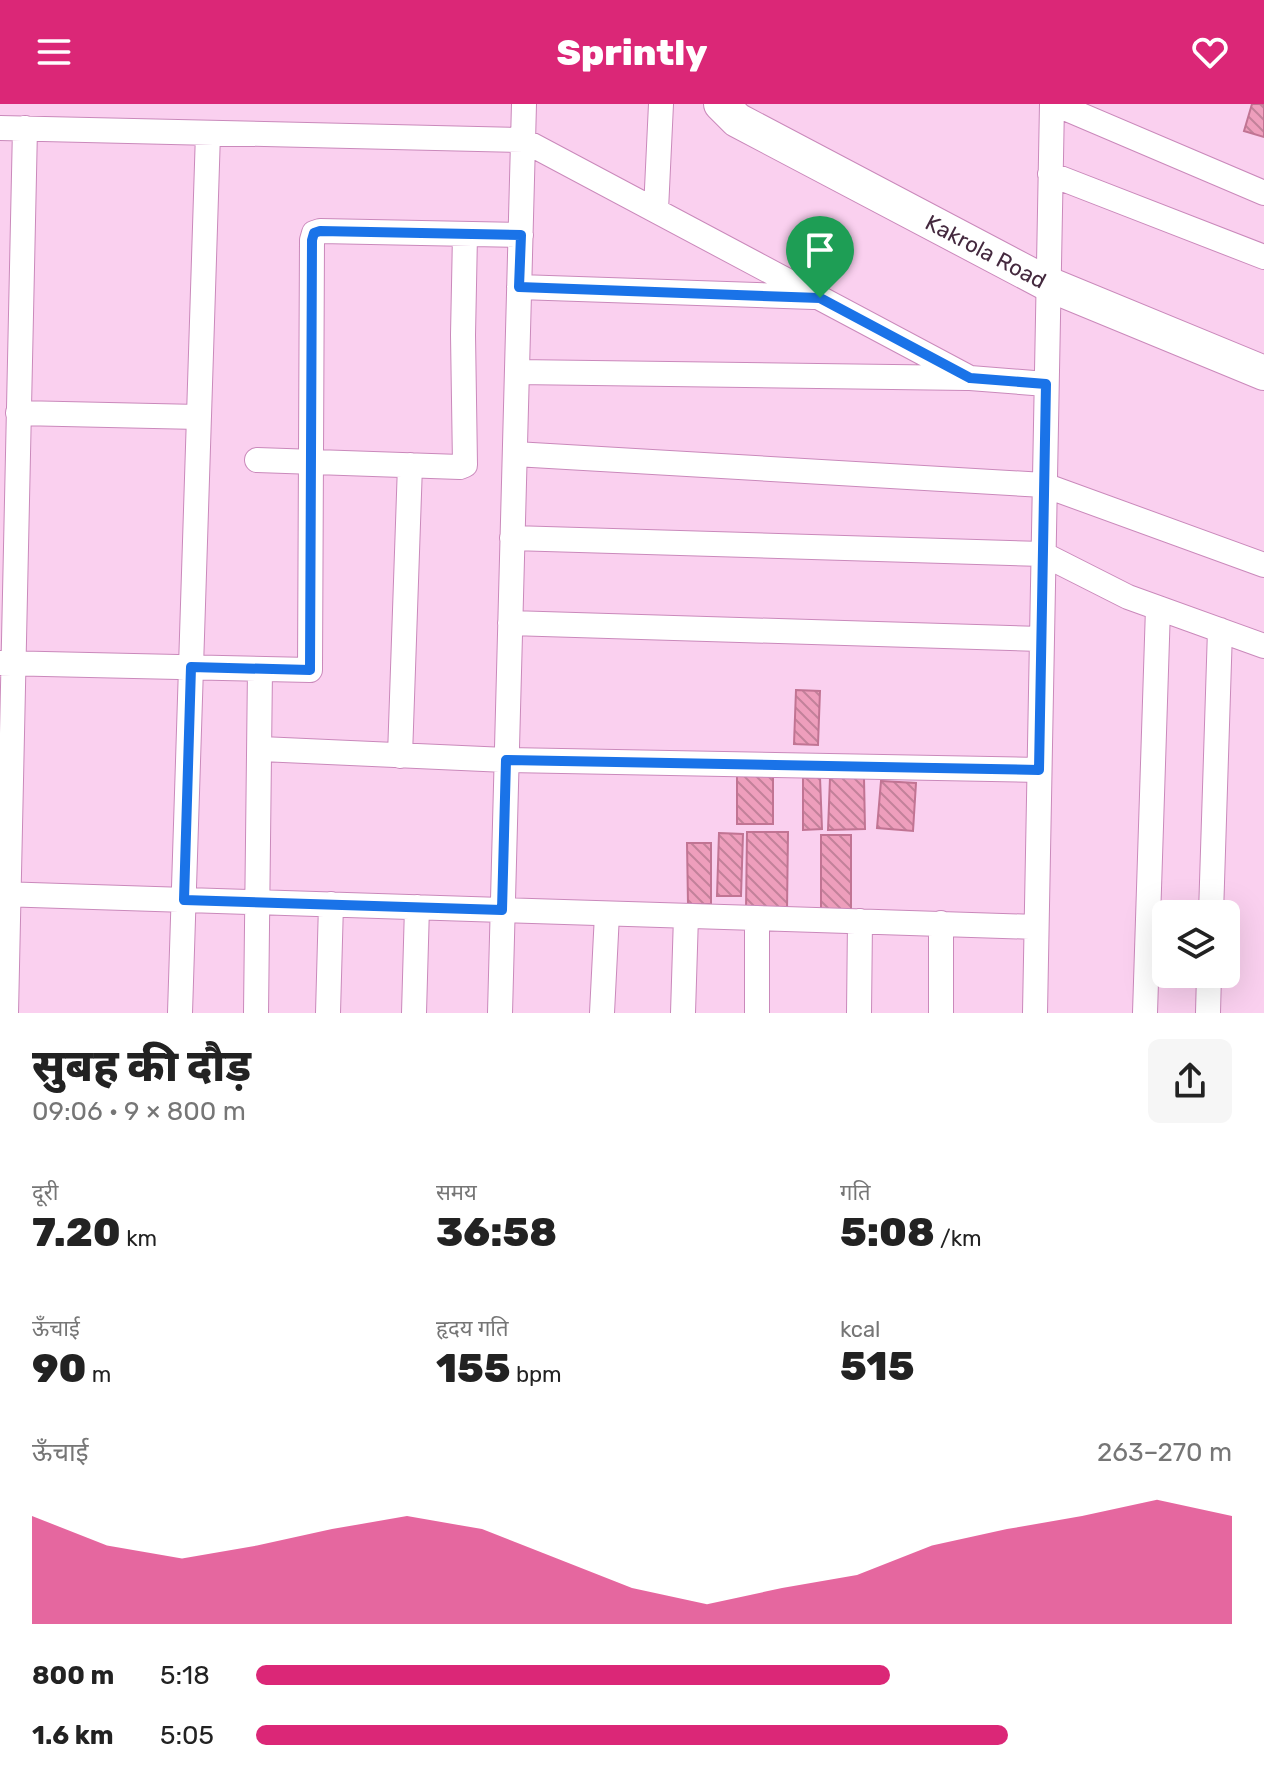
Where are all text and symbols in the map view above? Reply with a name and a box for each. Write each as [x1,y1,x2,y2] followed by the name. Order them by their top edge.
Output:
[32,30,76,74] icon: menu
[1188,30,1232,74] icon: heart
[557,31,707,74] text: Sprintly
[921,208,1051,294] street label: Kakrola Road
[786,216,854,298] pin
[798,228,842,272] icon: arrive
[1152,900,1240,988] map controls
[1152,900,1240,988] button: layers
[1148,1039,1232,1123] button: share
[32,1040,251,1092] text: सुबह की दौड़
[32,1096,246,1127] text: 09:06 · 9 × 800 m
[32,1179,58,1206] text: दूरी
[436,1179,477,1206] text: समय
[840,1179,871,1206] text: गति
[32,1209,121,1256] text: 7.20
[436,1209,557,1256] text: 36:58
[840,1209,935,1256] text: 5:08
[121,1225,157,1252] text: km
[935,1225,982,1252] text: /km
[32,1315,80,1342] text: ऊँचाई
[436,1315,509,1342] text: हृदय गति
[840,1316,880,1343] text: kcal
[840,1343,914,1390] text: 515
[32,1345,86,1392] text: 90
[436,1345,511,1392] text: 155
[86,1361,111,1388] text: m
[511,1361,562,1388] text: bpm
[32,1437,88,1468] text: ऊँचाई
[1097,1437,1232,1468] text: 263–270 m
[32,1660,114,1691] text: 800 m
[160,1660,210,1691] text: 5:18
[32,1720,114,1751] text: 1.6 km
[160,1720,214,1751] text: 5:05

